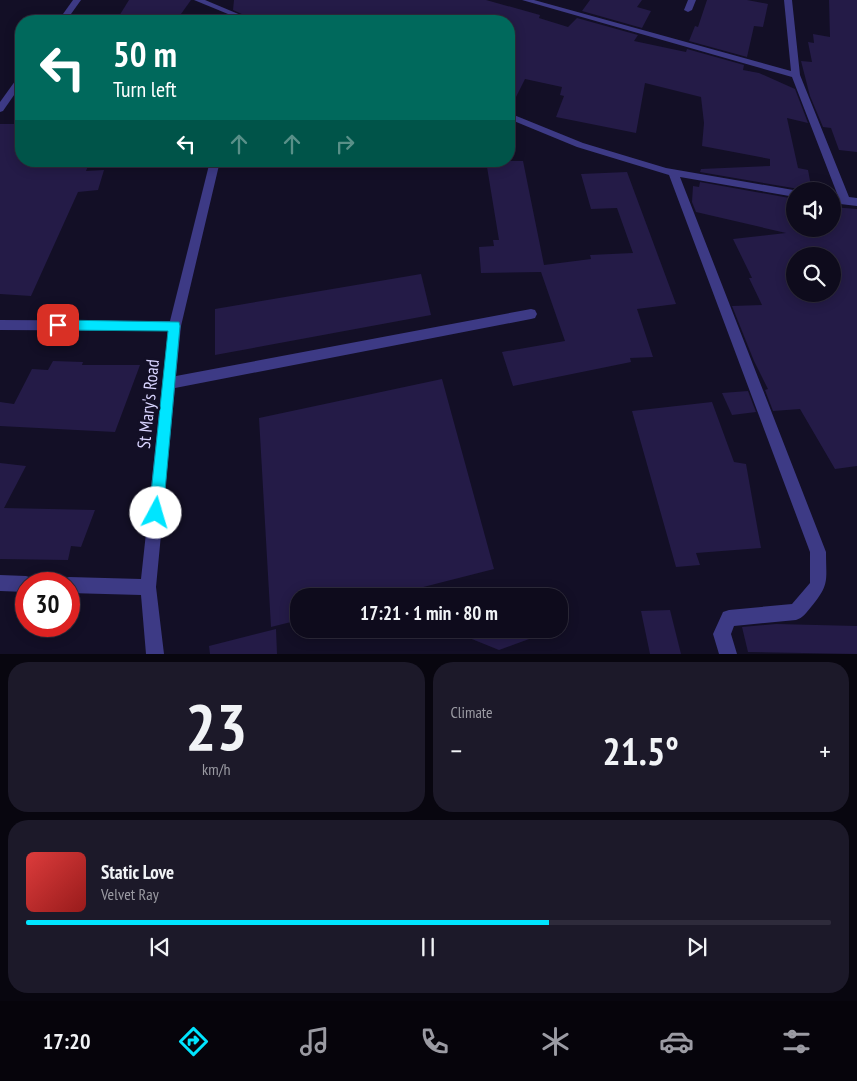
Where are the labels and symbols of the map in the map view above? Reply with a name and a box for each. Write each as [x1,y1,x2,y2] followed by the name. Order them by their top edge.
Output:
[37,304,79,346] pin
[132,358,164,450] street label: St Mary's Road
[129,486,181,538] position arrow
[15,572,80,637] speed limit sign: 30

